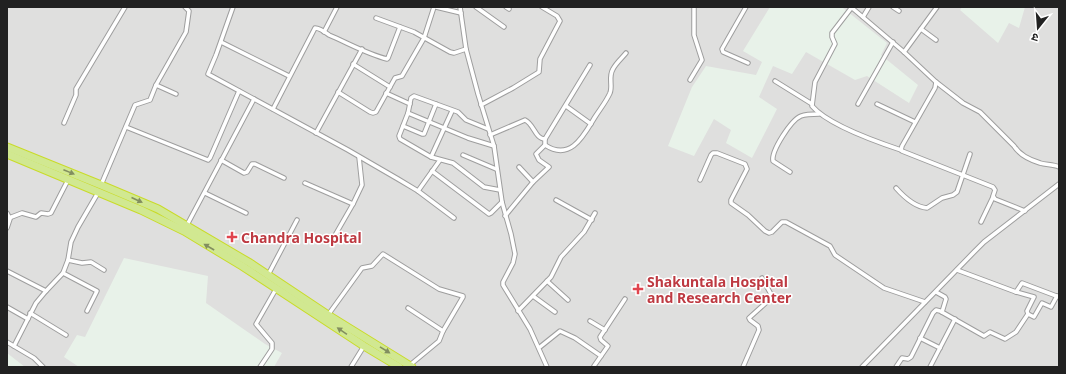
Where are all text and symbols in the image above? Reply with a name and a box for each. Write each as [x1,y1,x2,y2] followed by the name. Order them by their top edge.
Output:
[1018,8,1058,48] north arrow
[1029,30,1040,46] text: उ
[64,169,76,175] one-way arrow
[131,198,143,204] one-way arrow
[241,228,362,247] place label: Chandra Hospital
[226,231,238,243] marker: Chandra Hospital
[203,243,215,250] one-way arrow
[647,272,792,307] place label: Shakuntala Hospital and Research Center
[632,283,644,295] marker: Shakuntala Hospital and Research Center
[336,328,348,335] one-way arrow
[380,346,390,354] one-way arrow

